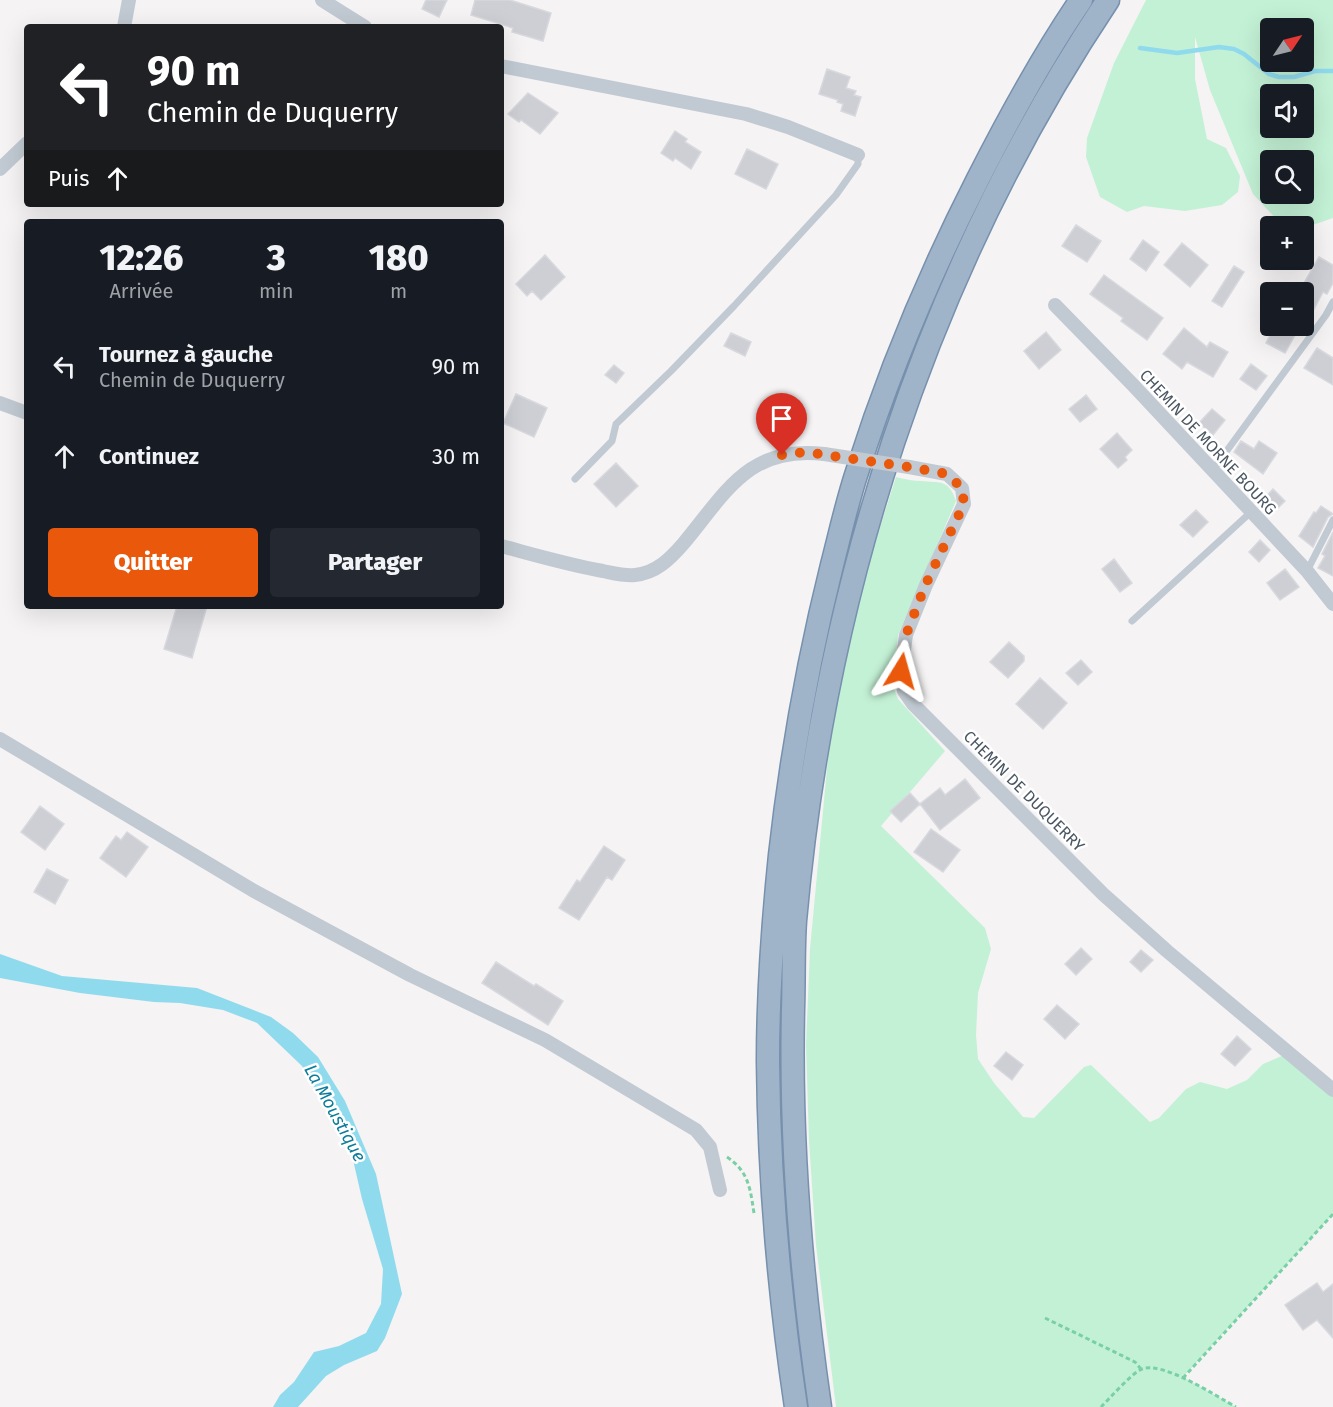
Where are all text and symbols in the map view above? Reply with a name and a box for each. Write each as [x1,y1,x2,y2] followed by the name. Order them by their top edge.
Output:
[1260,18,1314,72] north arrow
[1260,18,1314,336] map controls
[147,46,241,96] text: 90 m
[48,48,126,126] icon: left
[1260,84,1314,138] button: sound
[147,97,398,129] text: Chemin de Duquerry
[1260,150,1314,204] button: search
[101,162,134,195] icon: ahead
[48,165,89,192] text: Puis
[1260,216,1314,270] button: +
[99,236,183,280] text: 12:26
[267,236,286,280] text: 3
[369,236,429,280] text: 180
[109,279,174,303] text: Arrivée
[259,279,293,303] text: min
[390,279,407,303] text: m
[1260,282,1314,336] button: −
[99,341,273,368] text: Tournez à gauche
[48,350,81,383] icon: left
[431,353,480,380] text: 90 m
[1136,365,1280,519] street label: CHEMIN DE MORNE BOURG
[99,368,285,392] text: Chemin de Duquerry
[756,393,807,455] pin
[765,402,798,435] icon: arrive
[48,440,81,473] icon: ahead
[99,443,199,470] text: Continuez
[432,443,480,470] text: 30 m
[48,528,258,597] button: Quitter
[270,528,480,597] button: Partager
[869,639,933,703] position arrow
[960,727,1088,855] street label: CHEMIN DE DUQUERRY
[299,1061,371,1165] water label: La Moustique

